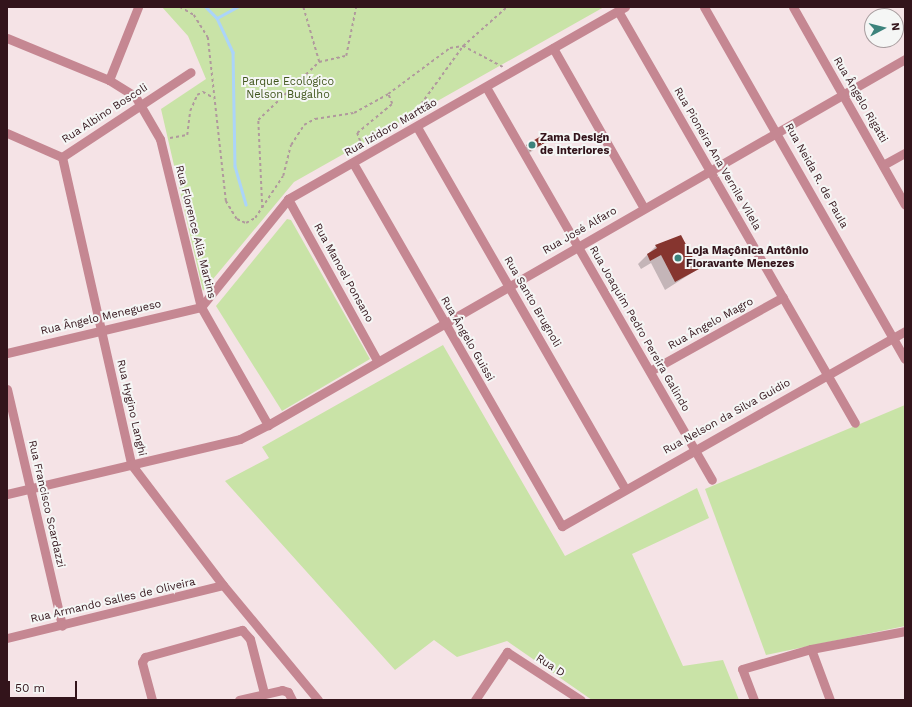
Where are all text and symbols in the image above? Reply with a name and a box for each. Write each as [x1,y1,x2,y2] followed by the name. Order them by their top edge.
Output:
[864,8,904,48] north arrow
[888,22,902,31] text: N
[830,55,890,145] street label: Rua Ângelo Rigatti
[242,76,334,102] park label: Parque Ecológico Nelson Bugalho
[59,81,151,147] street label: Rua Albino Boscoli
[670,84,764,234] street label: Rua Pioneira Ana Vernile Vilela
[342,96,440,160] street label: Rua Izidoro Marttão
[782,121,850,231] street label: Rua Neida R. de Paula
[540,132,610,158] place label: Zama Design de Interiores
[527,140,537,150] marker: Zama Design de Interiores
[172,164,218,300] street label: Rua Florence Alia Martins
[540,204,620,258] street label: Rua José Alfaro
[310,221,376,325] street label: Rua Manoel Ponsano
[586,243,692,415] street label: Rua Joaquim Pedro Pereira Galindo
[686,245,809,271] place label: Loja Maçônica Antônio Fioravante Menezes
[673,253,683,263] marker: Loja Maçônica Antônio Fioravante Menezes
[501,254,563,350] street label: Rua Santo Brugnoli
[437,294,497,384] street label: Rua Ângelo Guissi
[666,295,756,353] street label: Rua Ângelo Magro
[39,298,163,338] street label: Rua Ângelo Menegueso
[113,358,149,458] street label: Rua Hygino Langhi
[661,376,793,458] street label: Rua Nelson da Silva Guidio
[25,439,67,569] street label: Rua Francisco Scardazzi
[29,576,197,626] street label: Rua Armando Salles de Oliveira
[533,652,567,680] street label: Rua D
[10,673,79,699] scale bar
[15,681,45,695] text: 50 m

